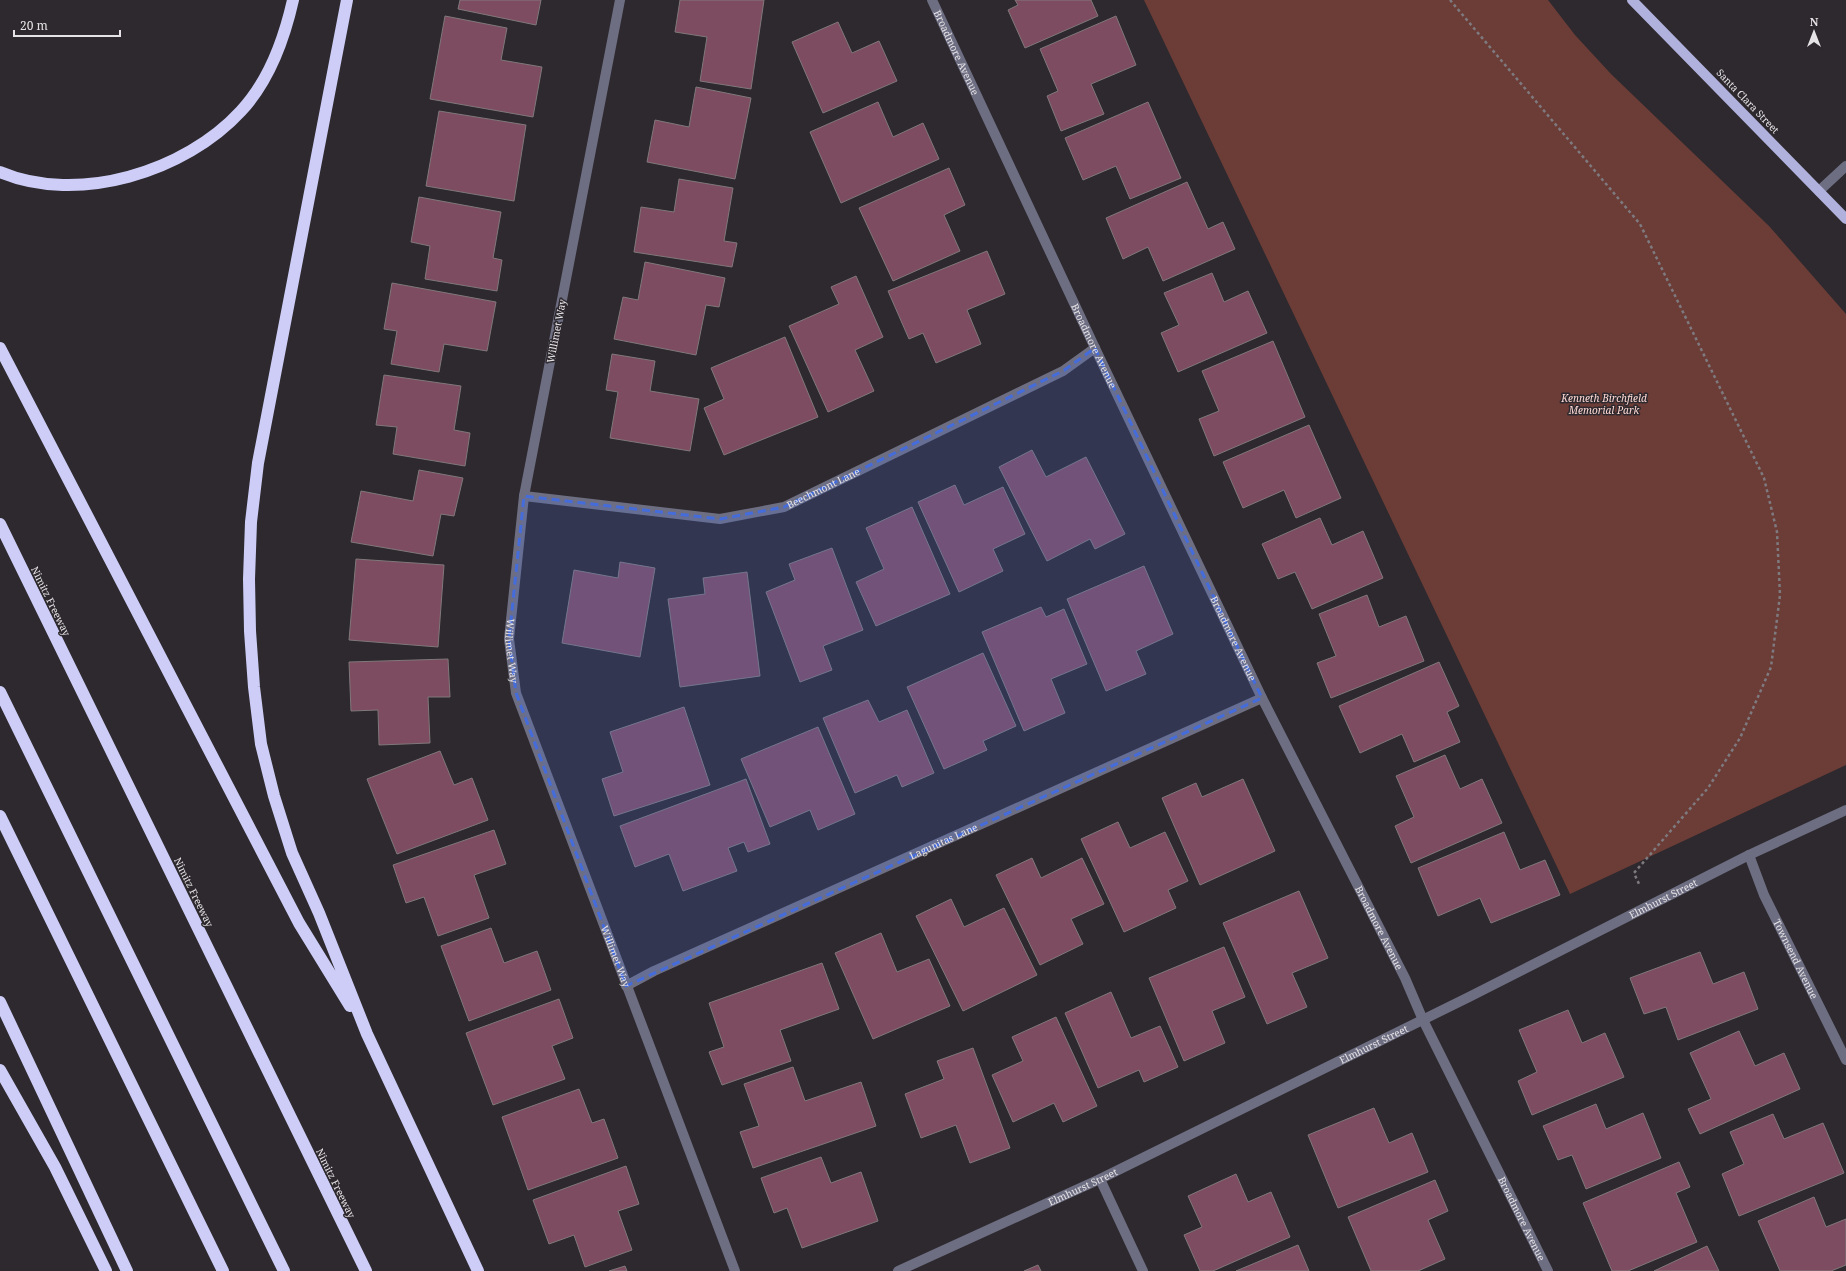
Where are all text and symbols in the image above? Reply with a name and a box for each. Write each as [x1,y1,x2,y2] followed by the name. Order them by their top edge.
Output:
[931,8,983,97] street label: Broadmore Avenue
[14,12,120,38] scale bar
[1794,12,1834,52] north arrow
[1810,14,1819,29] text: N
[20,17,48,34] text: 20 m
[1714,66,1783,137] street label: Santa Clara Street
[543,297,569,364] street label: Willimet Way
[1068,301,1120,391] street label: Broadmore Avenue
[1560,391,1647,417] park label: Kenneth Birchfield Memorial Park
[784,464,862,512] street label: Beechmont Lane
[28,564,74,638] street label: Nimitz Freeway
[1207,594,1260,683] street label: Broadmore Avenue
[502,618,522,684] street label: Willimet Way
[907,820,980,862] street label: Lagunitas Lane
[171,855,217,929] street label: Nimitz Freeway
[1627,875,1700,922] street label: Elmhurst Street
[1352,883,1407,972] street label: Broadmore Avenue
[1770,917,1821,1001] street label: Townsend Avenue
[598,923,634,989] street label: Willimet Way
[1337,1021,1411,1067] street label: Elmhurst Street
[313,1146,359,1220] street label: Nimitz Freeway
[1046,1164,1120,1209] street label: Elmhurst Street
[1495,1174,1549,1263] street label: Broadmore Avenue

